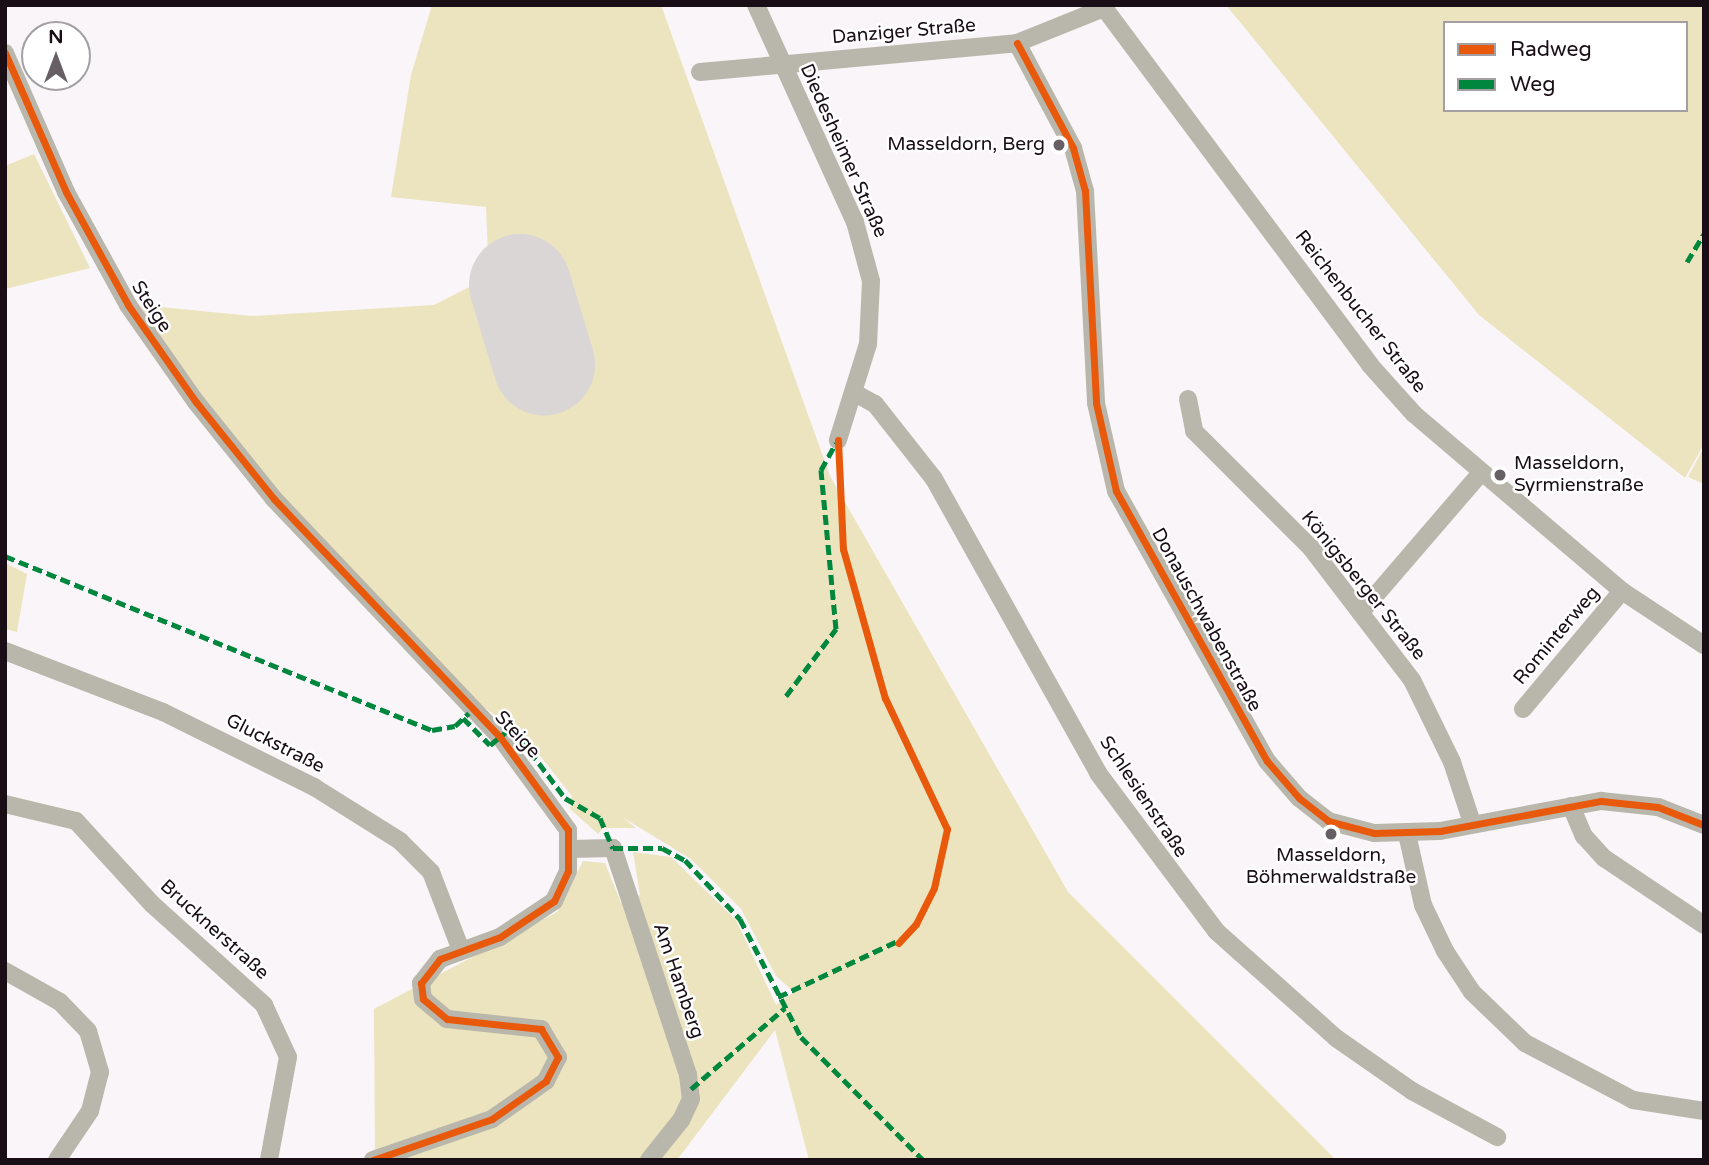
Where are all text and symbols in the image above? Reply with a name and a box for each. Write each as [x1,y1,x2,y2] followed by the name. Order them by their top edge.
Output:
[831,14,977,50] street label: Danziger Straße
[21,21,91,91] north arrow
[1443,21,1688,112] legend
[48,26,64,48] text: N
[1510,37,1592,62] text: Radweg
[794,61,892,241] street label: Diedesheimer Straße
[1510,72,1555,97] text: Weg
[887,134,1045,156] place label: Masseldorn, Berg
[1051,137,1067,153] marker: Masseldorn, Berg
[1289,226,1431,398] street label: Reichenbucher Straße
[126,277,176,337] street label: Steige
[1514,453,1644,497] place label: Masseldorn, Syrmienstraße
[1492,467,1508,483] marker: Masseldorn, Syrmienstraße
[1296,507,1430,665] street label: Königsberger Straße
[1146,524,1266,716] street label: Donauschwabenstraße
[1509,582,1605,690] street label: Rominterweg
[489,707,545,763] street label: Steige
[222,709,328,779] street label: Gluckstraße
[1094,732,1192,862] street label: Schlesienstraße
[1323,826,1339,842] marker: Masseldorn, Böhmerwaldstraße
[1246,845,1416,889] place label: Masseldorn, Böhmerwaldstraße
[155,875,273,985] street label: Brucknerstraße
[648,920,708,1042] street label: Am Hamberg

